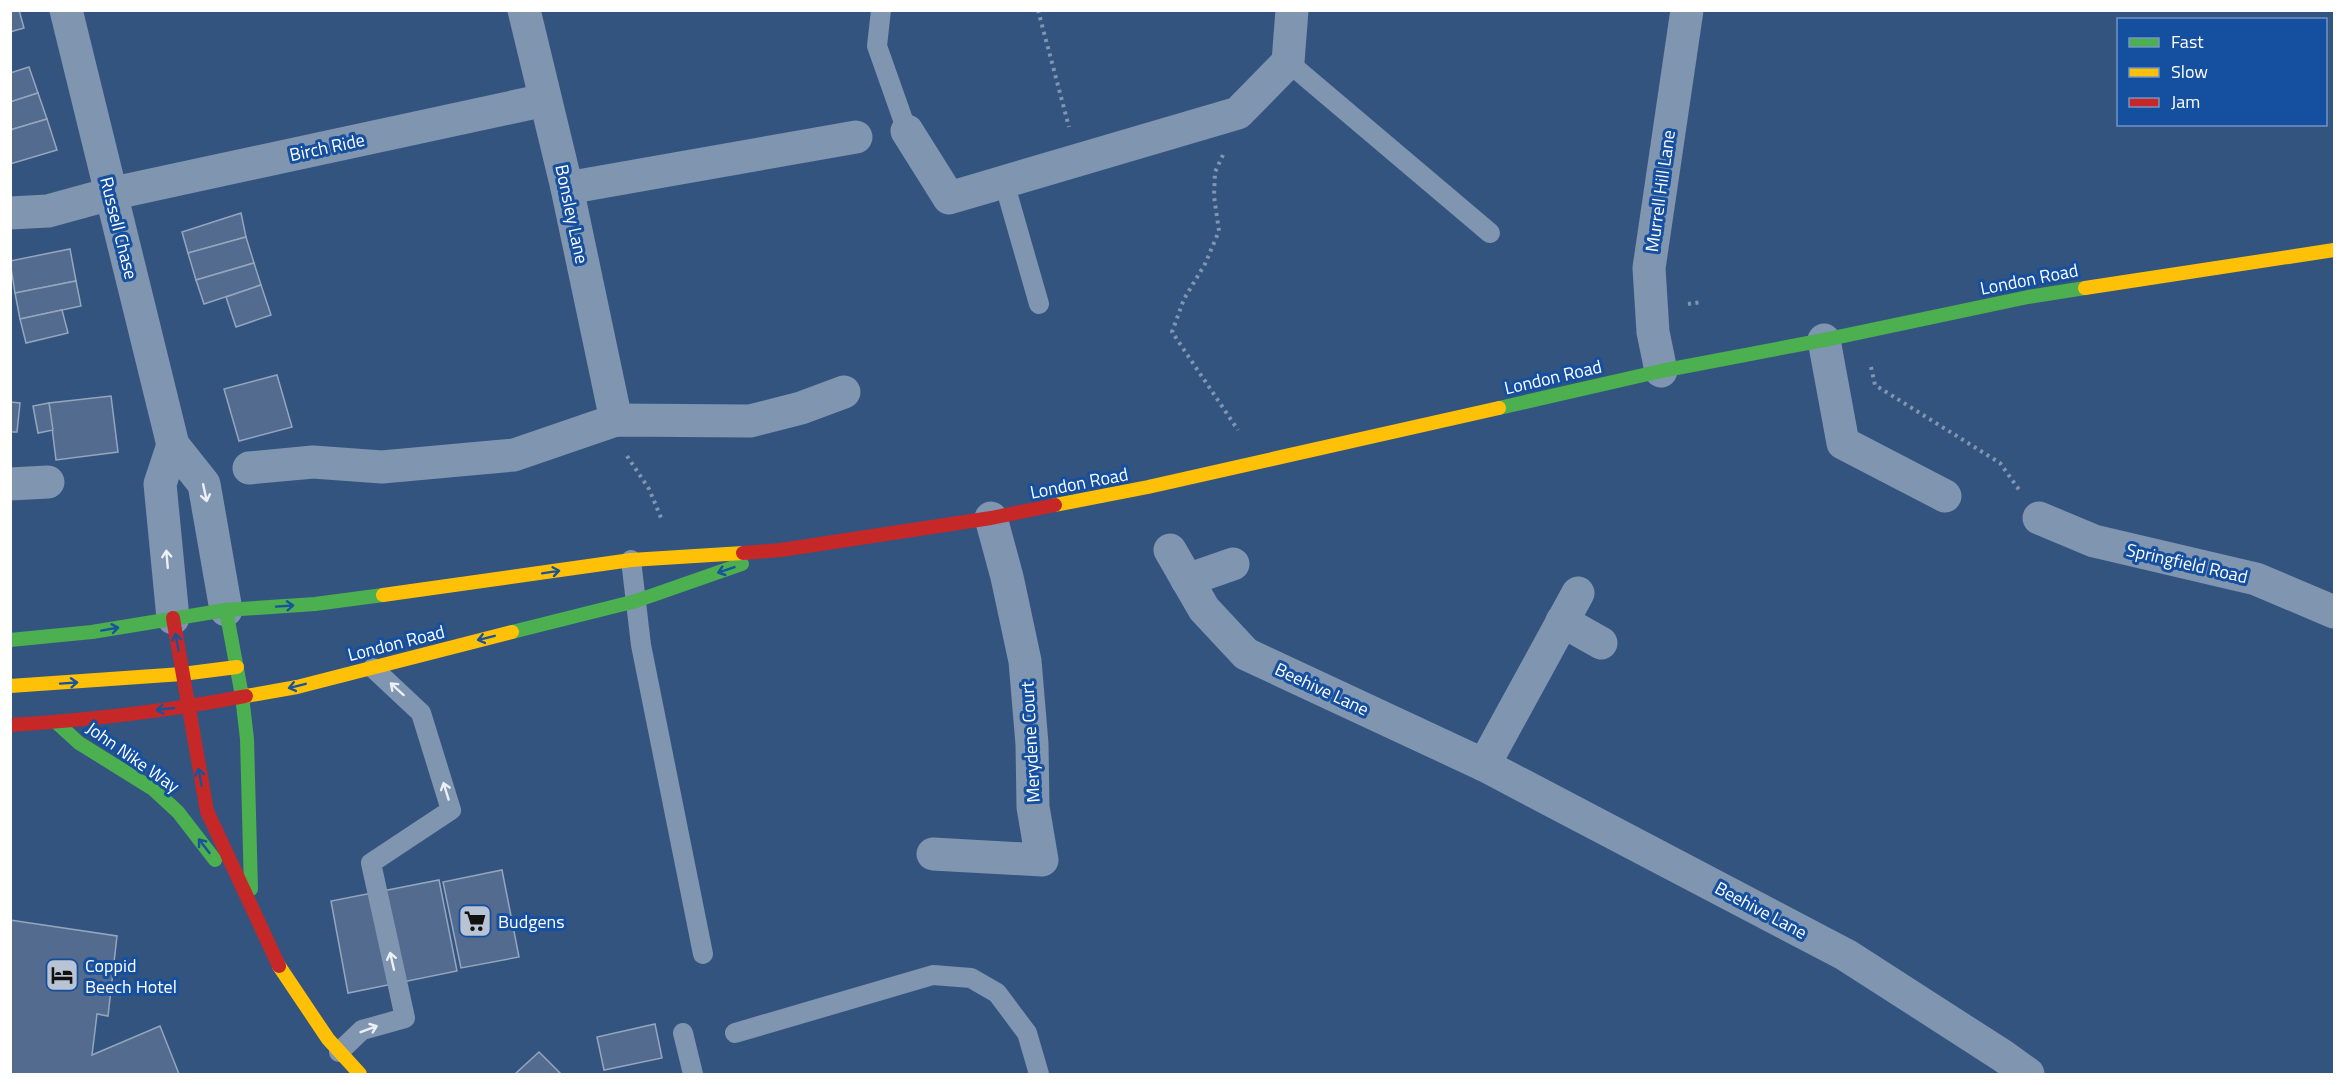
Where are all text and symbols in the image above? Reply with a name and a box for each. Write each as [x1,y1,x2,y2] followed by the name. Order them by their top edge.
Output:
[2117,18,2327,126] legend
[2171,28,2204,55] text: Fast
[2171,58,2208,85] text: Slow
[2171,88,2200,115] text: Jam
[287,126,367,168] street label: Birch Ride
[1638,128,1682,254] street label: Murrell Hill Lane
[548,162,596,266] street label: Bonsley Lane
[93,174,145,282] street label: Russell Chase
[1978,256,2080,302] street label: London Road
[1502,353,1604,401] street label: London Road
[1028,460,1130,506] street label: London Road
[200,483,211,502] one-way arrow
[2124,536,2250,590] street label: Springfield Road
[161,550,172,570] one-way arrow
[717,565,736,576] one-way arrow
[541,567,561,578] one-way arrow
[274,600,294,611] one-way arrow
[345,618,447,668] street label: London Road
[100,623,120,634] one-way arrow
[171,632,182,652] one-way arrow
[476,633,495,645] one-way arrow
[1271,655,1373,723] street label: Beehive Lane
[58,677,78,688] one-way arrow
[1013,680,1047,803] street label: Merydene Court
[288,681,307,693] one-way arrow
[390,682,405,696] one-way arrow
[155,704,175,715] one-way arrow
[81,715,186,799] street label: John Nike Way
[194,768,205,787] one-way arrow
[440,782,451,801] one-way arrow
[197,838,210,854] one-way arrow
[1710,874,1812,946] street label: Beehive Lane
[457,903,493,939] supermarket icon: Budgens
[498,908,565,935] place label: Budgens
[386,951,398,970] one-way arrow
[85,952,177,1000] place label: Coppid Beech Hotel
[44,957,80,993] hotel icon: Coppid Beech Hotel
[359,1023,378,1034] one-way arrow

